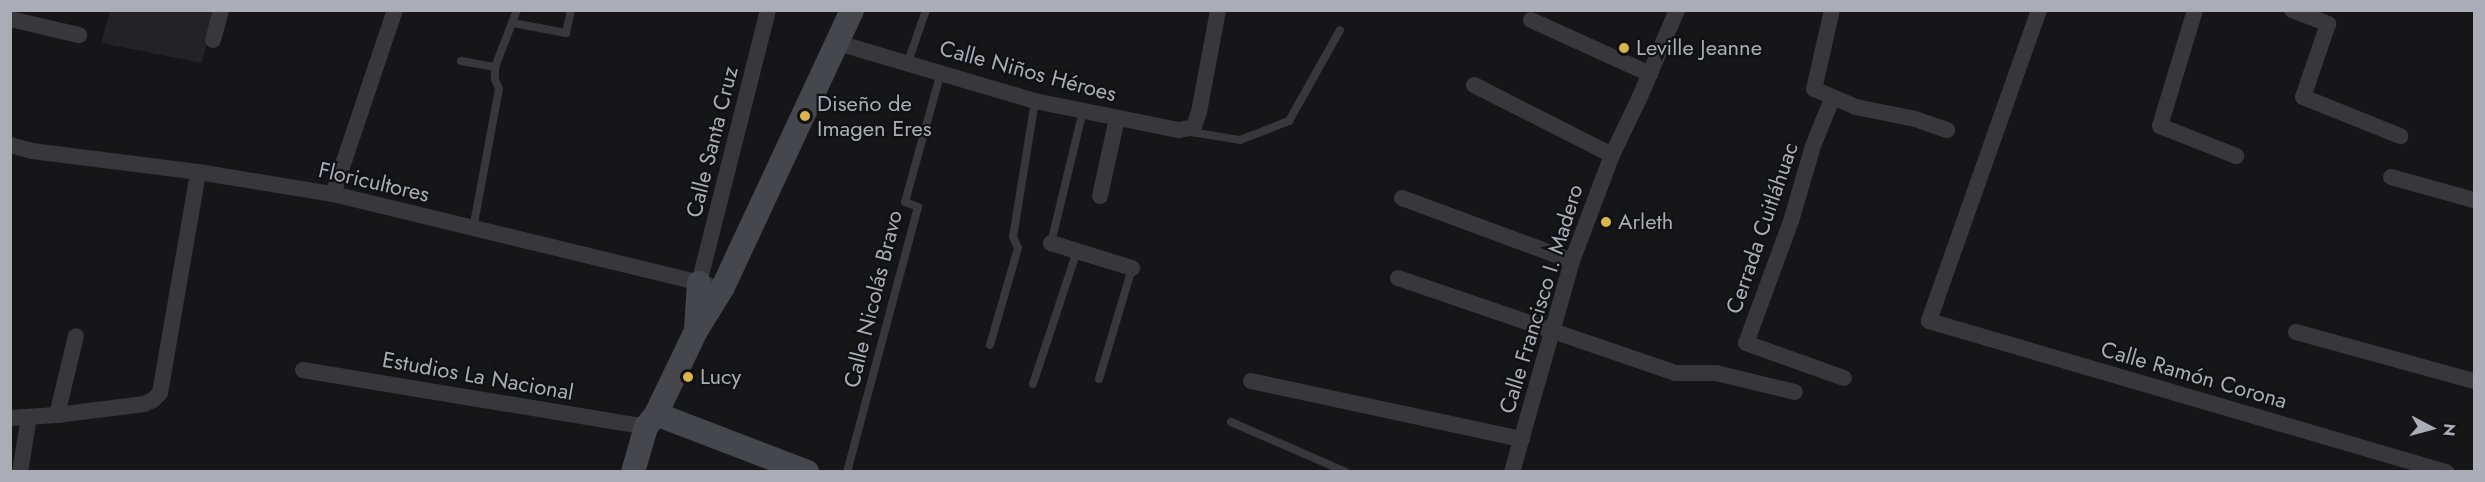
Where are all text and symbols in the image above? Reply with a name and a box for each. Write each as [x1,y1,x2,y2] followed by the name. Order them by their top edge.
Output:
[937,35,1119,107] street label: Calle Niños Héroes
[1636,35,1762,61] place label: Leville Jeanne
[1617,41,1631,55] marker: Leville Jeanne
[680,64,744,220] street label: Calle Santa Cruz
[817,90,932,142] place label: Diseño de Imagen Eres
[798,109,812,123] marker: Diseño de Imagen Eres
[1720,139,1804,317] street label: Cerrada Cuitláhuac
[316,156,432,208] street label: Floricultores
[1494,181,1588,417] street label: Calle Francisco I. Madero
[838,208,908,390] street label: Calle Nicolás Bravo
[1618,209,1673,235] place label: Arleth
[1599,215,1613,229] marker: Arleth
[2098,336,2290,414] street label: Calle Ramón Corona
[380,346,576,406] street label: Estudios La Nacional
[700,364,741,390] place label: Lucy
[681,370,695,384] marker: Lucy
[2401,398,2461,458] north arrow
[2437,422,2462,437] text: N

